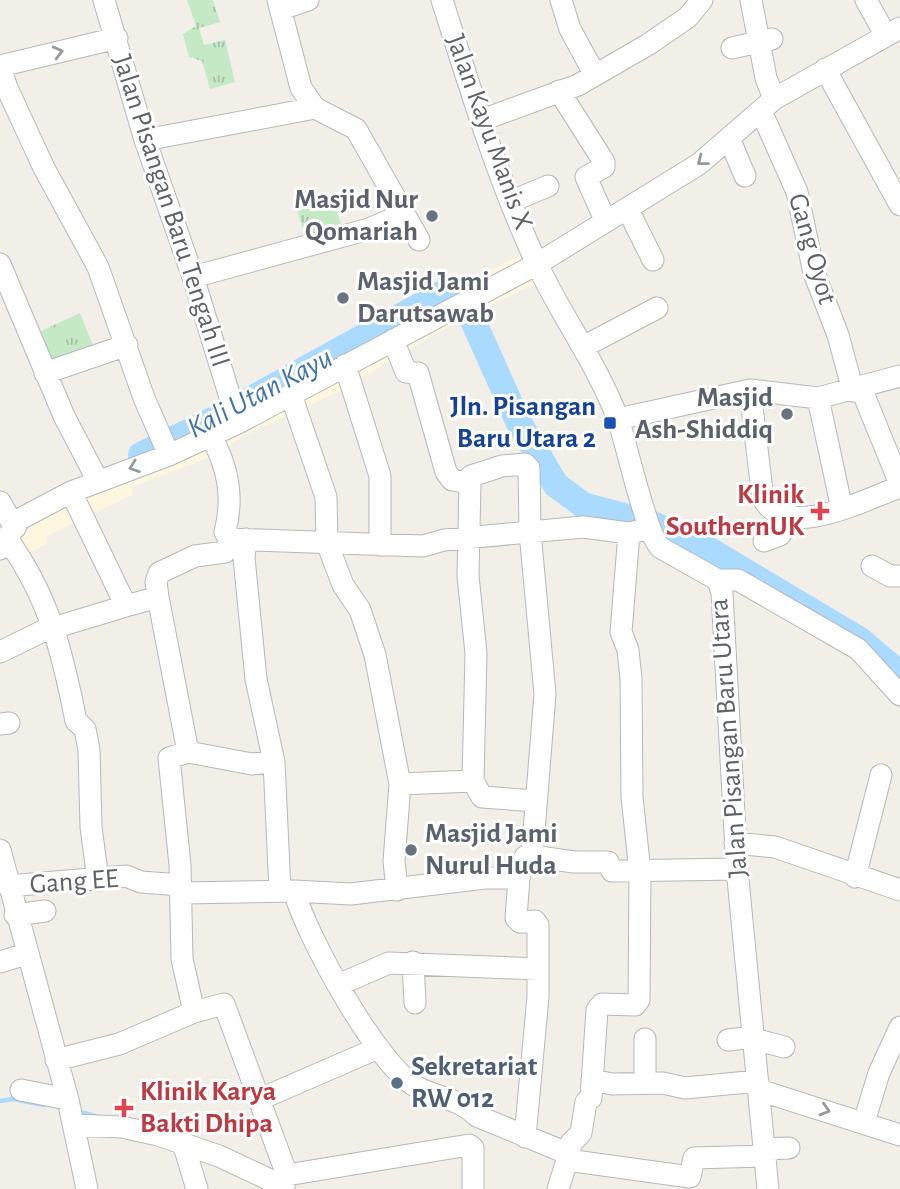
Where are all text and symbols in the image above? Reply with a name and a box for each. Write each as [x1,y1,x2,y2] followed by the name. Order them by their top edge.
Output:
[441,31,537,233] street label: Jalan Kayu Manis X
[52,46,64,60] one-way arrow
[107,52,235,370] street label: Jalan Pisangan Baru Tengah III
[697,152,710,165] one-way arrow
[294,186,418,246] place label: Masjid Nur Qomariah
[783,190,841,308] street label: Gang Oyot
[424,208,440,224] marker: Masjid Nur Qomariah
[357,268,494,328] place label: Masjid Jami Darutsawab
[335,290,351,306] marker: Masjid Jami Darutsawab
[183,342,337,444] water label: Kali Utan Kayu
[635,384,773,444] place label: Masjid Ash-Shiddiq
[450,393,596,453] place label: Jln. Pisangan Baru Utara 2
[779,406,795,422] marker: Masjid Ash-Shiddiq
[602,415,618,431] marker: Jln. Pisangan Baru Utara 2
[129,459,141,473] one-way arrow
[666,481,805,541] place label: Klinik SouthernUK
[810,501,830,521] marker: Klinik SouthernUK
[705,597,753,879] street label: Jalan Pisangan Baru Utara
[425,820,558,880] place label: Masjid Jami Nurul Huda
[403,842,419,858] marker: Masjid Jami Nurul Huda
[29,865,119,899] street label: Gang EE
[411,1053,538,1113] place label: Sekretariat RW 012
[389,1075,405,1091] marker: Sekretariat RW 012
[140,1078,276,1138] place label: Klinik Karya Bakti Dhipa
[114,1098,134,1118] marker: Klinik Karya Bakti Dhipa
[818,1102,830,1117] one-way arrow

